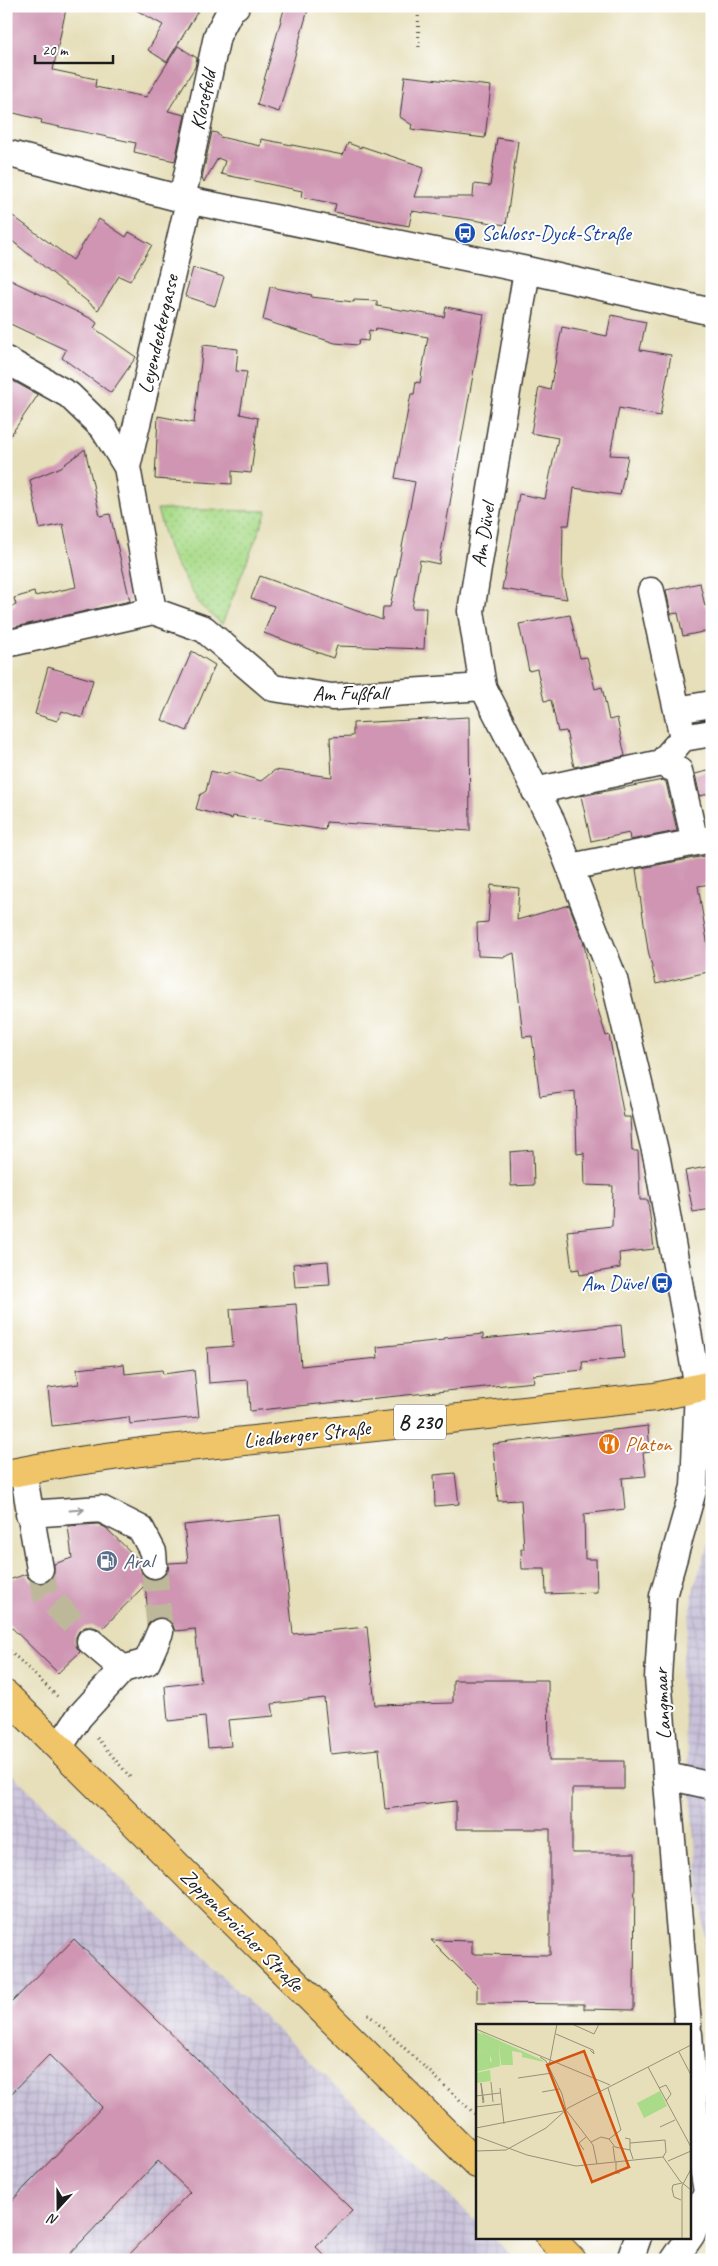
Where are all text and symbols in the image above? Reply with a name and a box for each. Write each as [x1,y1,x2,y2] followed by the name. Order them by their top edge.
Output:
[35,32,112,64] scale bar
[42,41,69,60] text: 20 m
[184,64,223,132] street label: Klosefeld
[481,220,633,246] place label: Schloss-Dyck-Straße
[453,221,477,245] bus stop icon: Schloss-Dyck-Straße
[132,271,185,396] street label: Leyendeckergasse
[465,498,501,569] street label: Am Düvel
[312,680,391,706] street label: Am Fußfall
[581,1270,649,1296] place label: Am Düvel
[650,1271,674,1295] bus stop icon: Am Düvel
[394,1404,446,1440] road number: B 230
[243,1414,374,1454] street label: Liedberger Straße
[625,1431,673,1457] place label: Platon
[597,1432,621,1456] restaurant icon: Platon
[69,1506,85,1515] one-way arrow
[123,1548,157,1574] place label: Aral
[95,1549,119,1573] fuel station icon: Aral
[647,1665,677,1740] street label: Langmaar
[175,1863,311,1999] street label: Zoppenbroicher Straße
[476,2024,690,2238] inset map
[32,2184,82,2234] north arrow
[44,2209,61,2229] text: N

